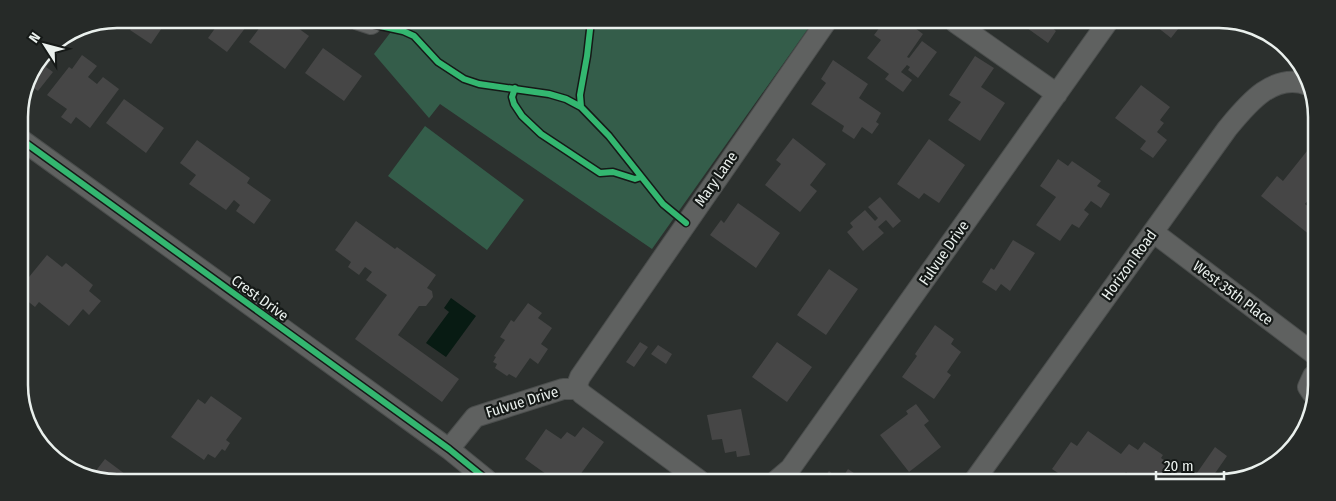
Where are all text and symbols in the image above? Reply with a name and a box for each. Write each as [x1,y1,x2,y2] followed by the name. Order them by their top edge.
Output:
[20,20,70,70] north arrow
[26,29,44,46] text: N
[691,148,741,210] street label: Mary Lane
[915,217,973,289] street label: Fulvue Drive
[1098,226,1160,304] street label: Horizon Road
[1189,257,1277,329] street label: West 35th Place
[228,271,292,325] street label: Crest Drive
[484,382,560,422] street label: Fulvue Drive
[1156,448,1224,480] scale bar
[1164,457,1194,475] text: 20 m

